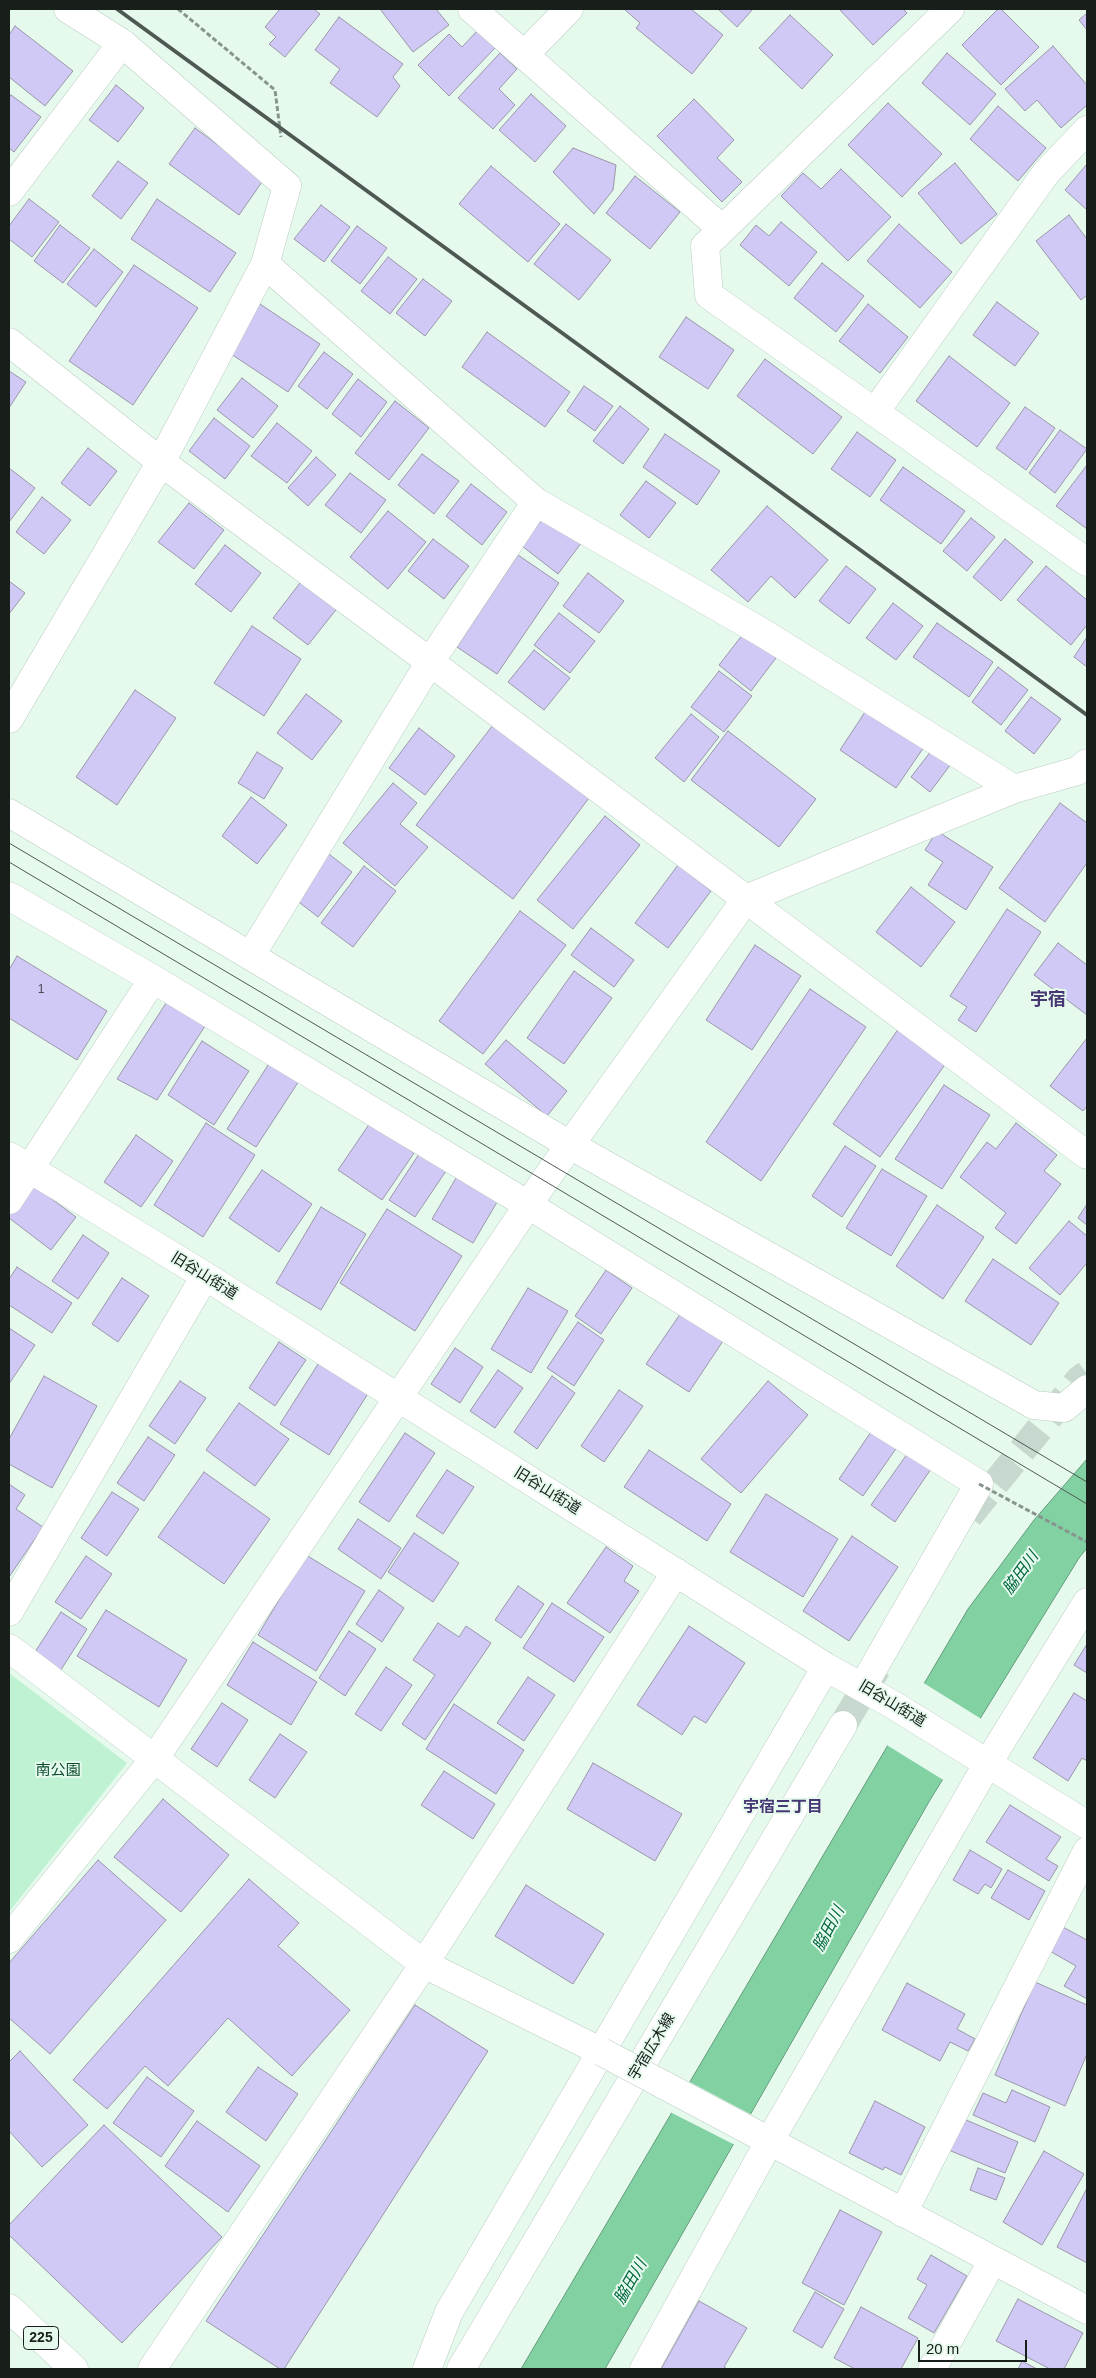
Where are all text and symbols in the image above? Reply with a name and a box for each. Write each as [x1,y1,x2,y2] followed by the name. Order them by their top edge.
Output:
[38,983,44,997] house number: 1
[1030,989,1066,1011] district label: 宇宿
[167,1248,241,1304] street label: 旧谷山街道
[510,1463,584,1519] street label: 旧谷山街道
[999,1548,1043,1598] water label: 脇田川
[855,1677,929,1731] street label: 旧谷山街道
[36,1762,80,1780] park label: 南公園
[743,1798,823,1818] district label: 宇宿三丁目
[809,1903,849,1955] water label: 脇田川
[625,2010,679,2084] street label: 宇宿広木線
[611,2256,651,2308] water label: 脇田川
[23,2326,58,2350] road number: 225
[921,2330,1030,2362] scale bar
[926,2340,959,2357] text: 20 m

